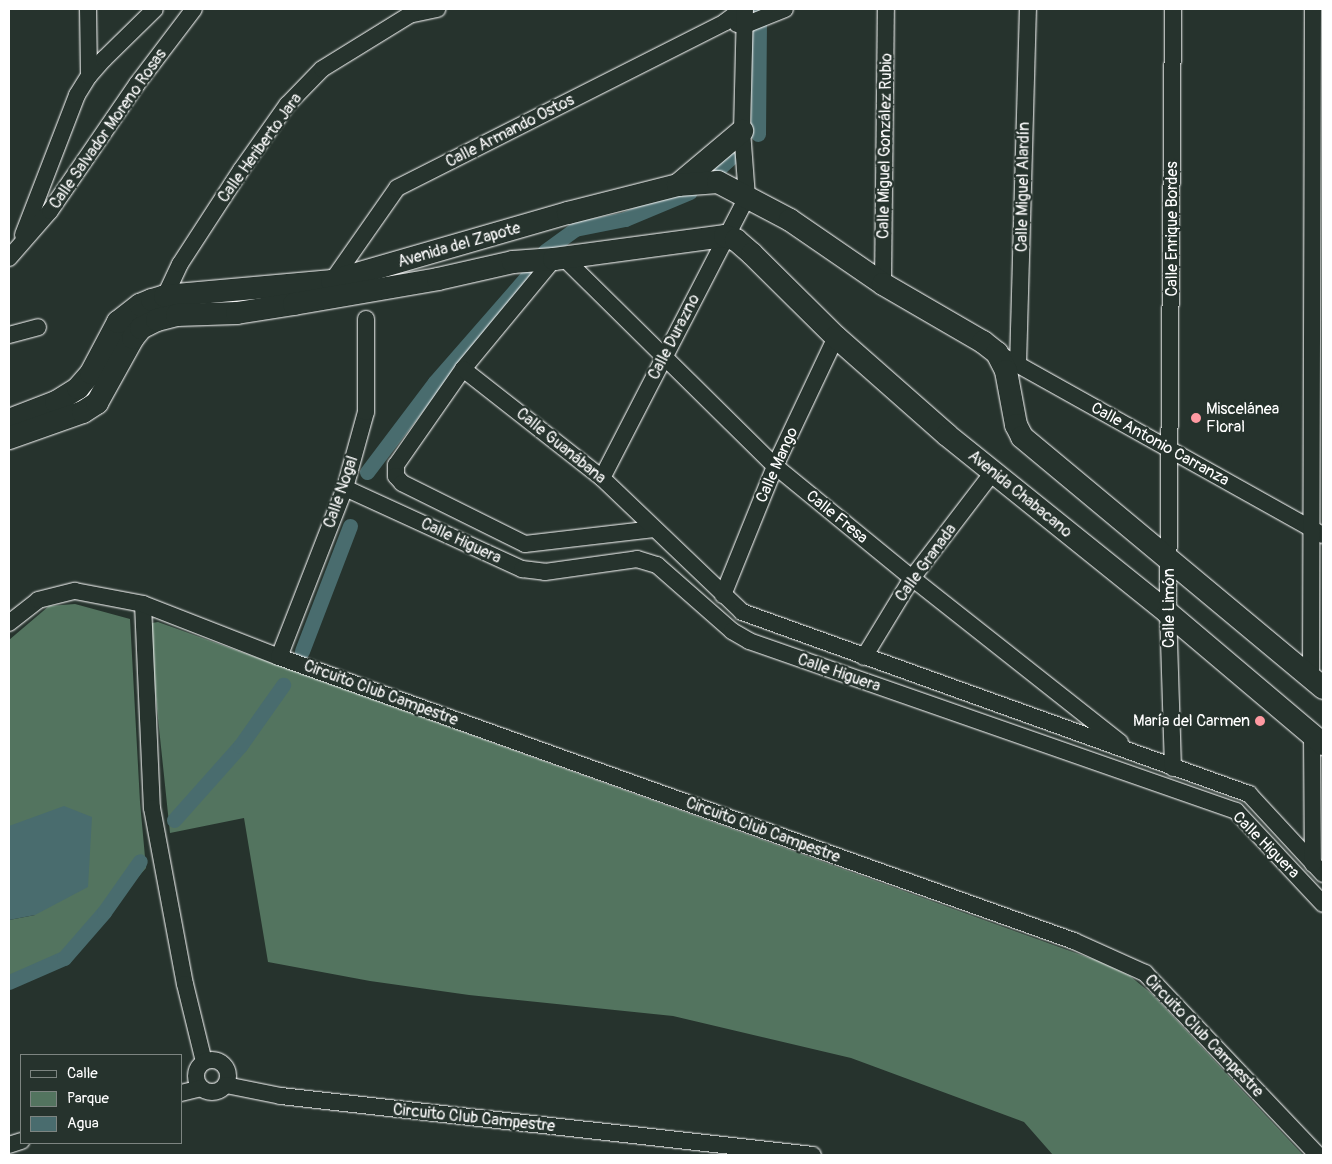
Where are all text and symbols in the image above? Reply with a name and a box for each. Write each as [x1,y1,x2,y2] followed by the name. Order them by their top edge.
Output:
[45,45,171,213] street label: Calle Salvador Moreno Rosas
[874,53,896,239] street label: Calle Miguel González Rubio
[214,90,306,206] street label: Calle Heriberto Jara
[443,90,577,172] street label: Calle Armando Ostos
[1012,122,1034,252] street label: Calle Miguel Alardín
[1162,161,1182,297] street label: Calle Enrique Bordes
[395,218,523,272] street label: Avenida del Zapote
[644,291,704,383] street label: Calle Durazno
[1088,398,1232,490] street label: Calle Antonio Carranza
[1206,399,1279,437] place label: Miscelánea Floral
[512,404,610,488] street label: Calle Guanábana
[1190,412,1202,424] marker: Miscelánea Floral
[752,424,802,506] street label: Calle Mango
[964,446,1076,542] street label: Avenida Chabacano
[320,453,362,531] street label: Calle Nogal
[802,486,872,548] street label: Calle Fresa
[418,514,504,568] street label: Calle Higuera
[891,520,961,606] street label: Calle Granada
[1159,568,1179,648] street label: Calle Limón
[795,650,883,696] street label: Calle Higuera
[301,656,461,730] street label: Circuito Club Campestre
[1133,711,1250,731] place label: María del Carmen
[1254,715,1266,727] marker: María del Carmen
[683,793,843,867] street label: Circuito Club Campestre
[1229,808,1303,882] street label: Calle Higuera
[1141,971,1267,1101] street label: Circuito Club Campestre
[20,1054,182,1144] legend
[67,1064,98,1083] text: Calle
[67,1089,109,1108] text: Parque
[392,1100,556,1136] street label: Circuito Club Campestre
[67,1114,99,1133] text: Agua

